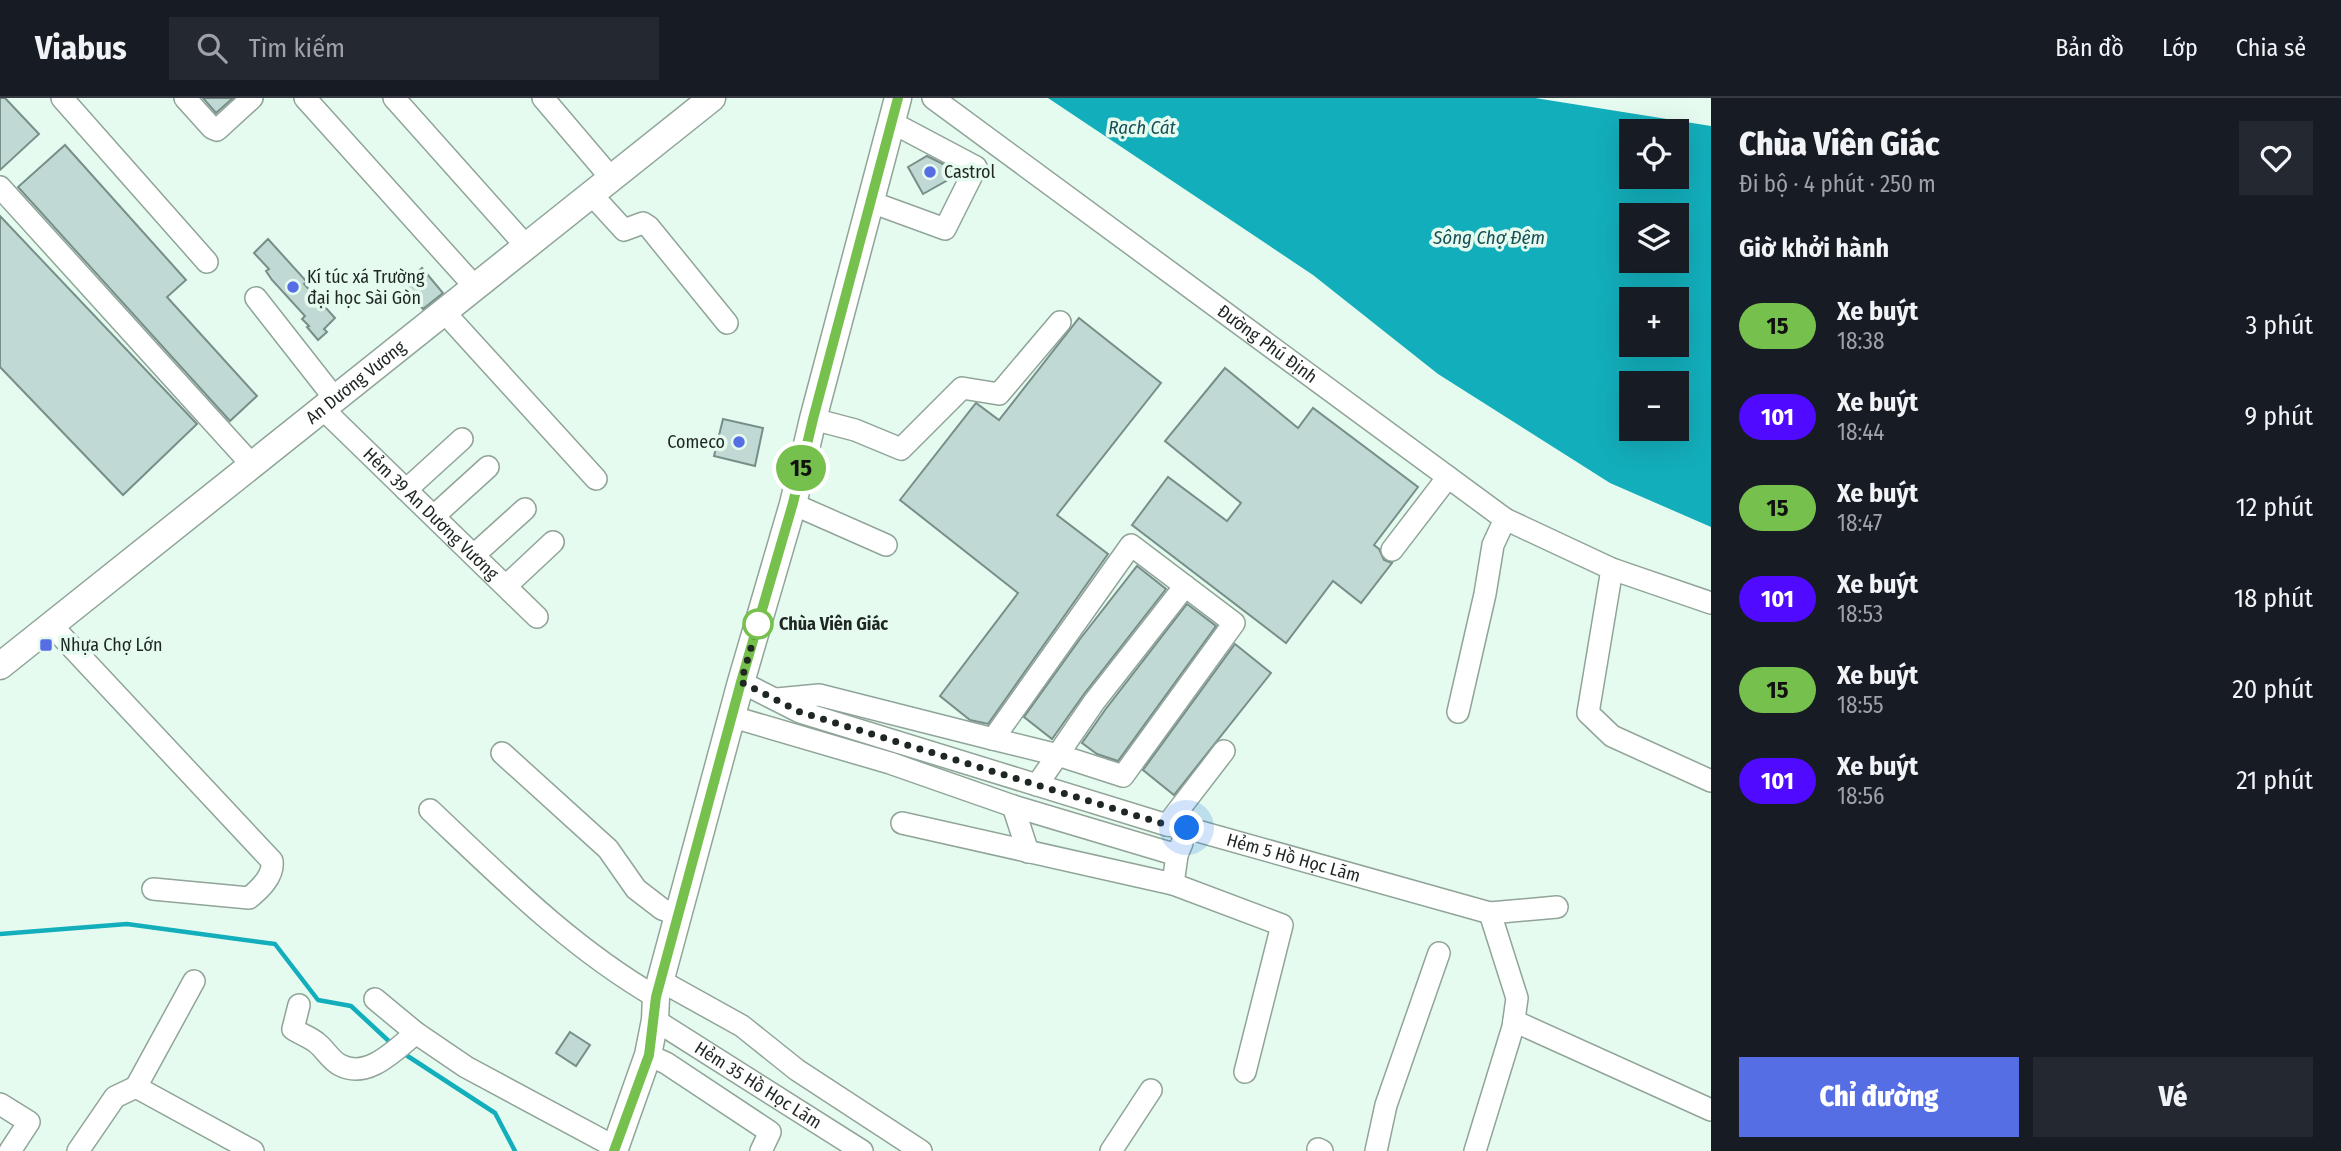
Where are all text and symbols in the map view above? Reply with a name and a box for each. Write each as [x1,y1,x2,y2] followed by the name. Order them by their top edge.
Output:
[169,17,659,80] search box
[35,28,127,68] text: Viabus
[193,29,231,67] icon: search
[249,33,345,64] text: Tìm kiếm
[2055,34,2124,62] text: Bản đồ
[2162,34,2198,62] text: Lớp
[2236,34,2306,62] text: Chia sẻ
[1108,116,1177,139] water label: Rạch Cát
[1619,119,1689,441] map controls
[1619,119,1689,189] button: locate
[2239,121,2313,195] button: heart
[1739,124,1939,164] text: Chùa Viên Giác
[944,161,995,183] place label: Castrol
[922,164,938,180] marker: Castrol
[1739,170,1936,198] text: Đi bộ · 4 phút · 250 m
[1619,203,1689,273] button: layers
[1432,226,1545,249] water label: Sông Chợ Đệm
[1739,233,1889,264] text: Giờ khởi hành
[307,266,425,309] place label: Kí túc xá Trường đại học Sài Gòn
[285,279,301,295] marker: Kí túc xá Trường đại học Sài Gòn
[1619,287,1689,357] button: +
[1837,296,1918,327] text: Xe buýt
[1213,300,1322,388] street label: Đường Phú Định
[2246,310,2313,341] text: 3 phút
[1767,312,1788,340] text: 15
[1837,327,1884,355] text: 18:38
[301,335,410,429] street label: An Dương Vương
[1619,371,1689,441] button: −
[1837,387,1918,418] text: Xe buýt
[2245,401,2313,432] text: 9 phút
[1761,403,1794,431] text: 101
[1837,418,1885,446] text: 18:44
[667,431,725,453] place label: Comeco
[731,434,747,450] marker: Comeco
[359,443,503,585] street label: Hẻm 39 An Dương Vương
[770,445,832,491] line badge: 15
[790,454,812,482] text: 15
[1837,478,1918,509] text: Xe buýt
[2236,492,2313,523] text: 12 phút
[1767,494,1788,522] text: 15
[1837,509,1882,537] text: 18:47
[1837,569,1918,600] text: Xe buýt
[2234,583,2313,614] text: 18 phút
[1761,585,1794,613] text: 101
[1837,600,1883,628] text: 18:53
[743,609,773,639] marker: Chùa Viên Giác
[779,613,888,635] place label: Chùa Viên Giác
[60,634,162,656] place label: Nhựa Chợ Lớn
[38,637,54,653] marker: Nhựa Chợ Lớn
[1837,660,1918,691] text: Xe buýt
[2232,674,2313,705] text: 20 phút
[1767,676,1788,704] text: 15
[1837,691,1883,719] text: 18:55
[1837,751,1918,782] text: Xe buýt
[2236,765,2313,796] text: 21 phút
[1761,767,1794,795] text: 101
[1837,782,1884,810] text: 18:56
[1169,810,1204,845] your location
[1224,829,1363,887] street label: Hẻm 5 Hồ Học Lãm
[691,1037,826,1134] street label: Hẻm 35 Hồ Học Lãm
[1739,1057,2019,1137] button: Chỉ đường
[2033,1057,2313,1137] button: Vé

